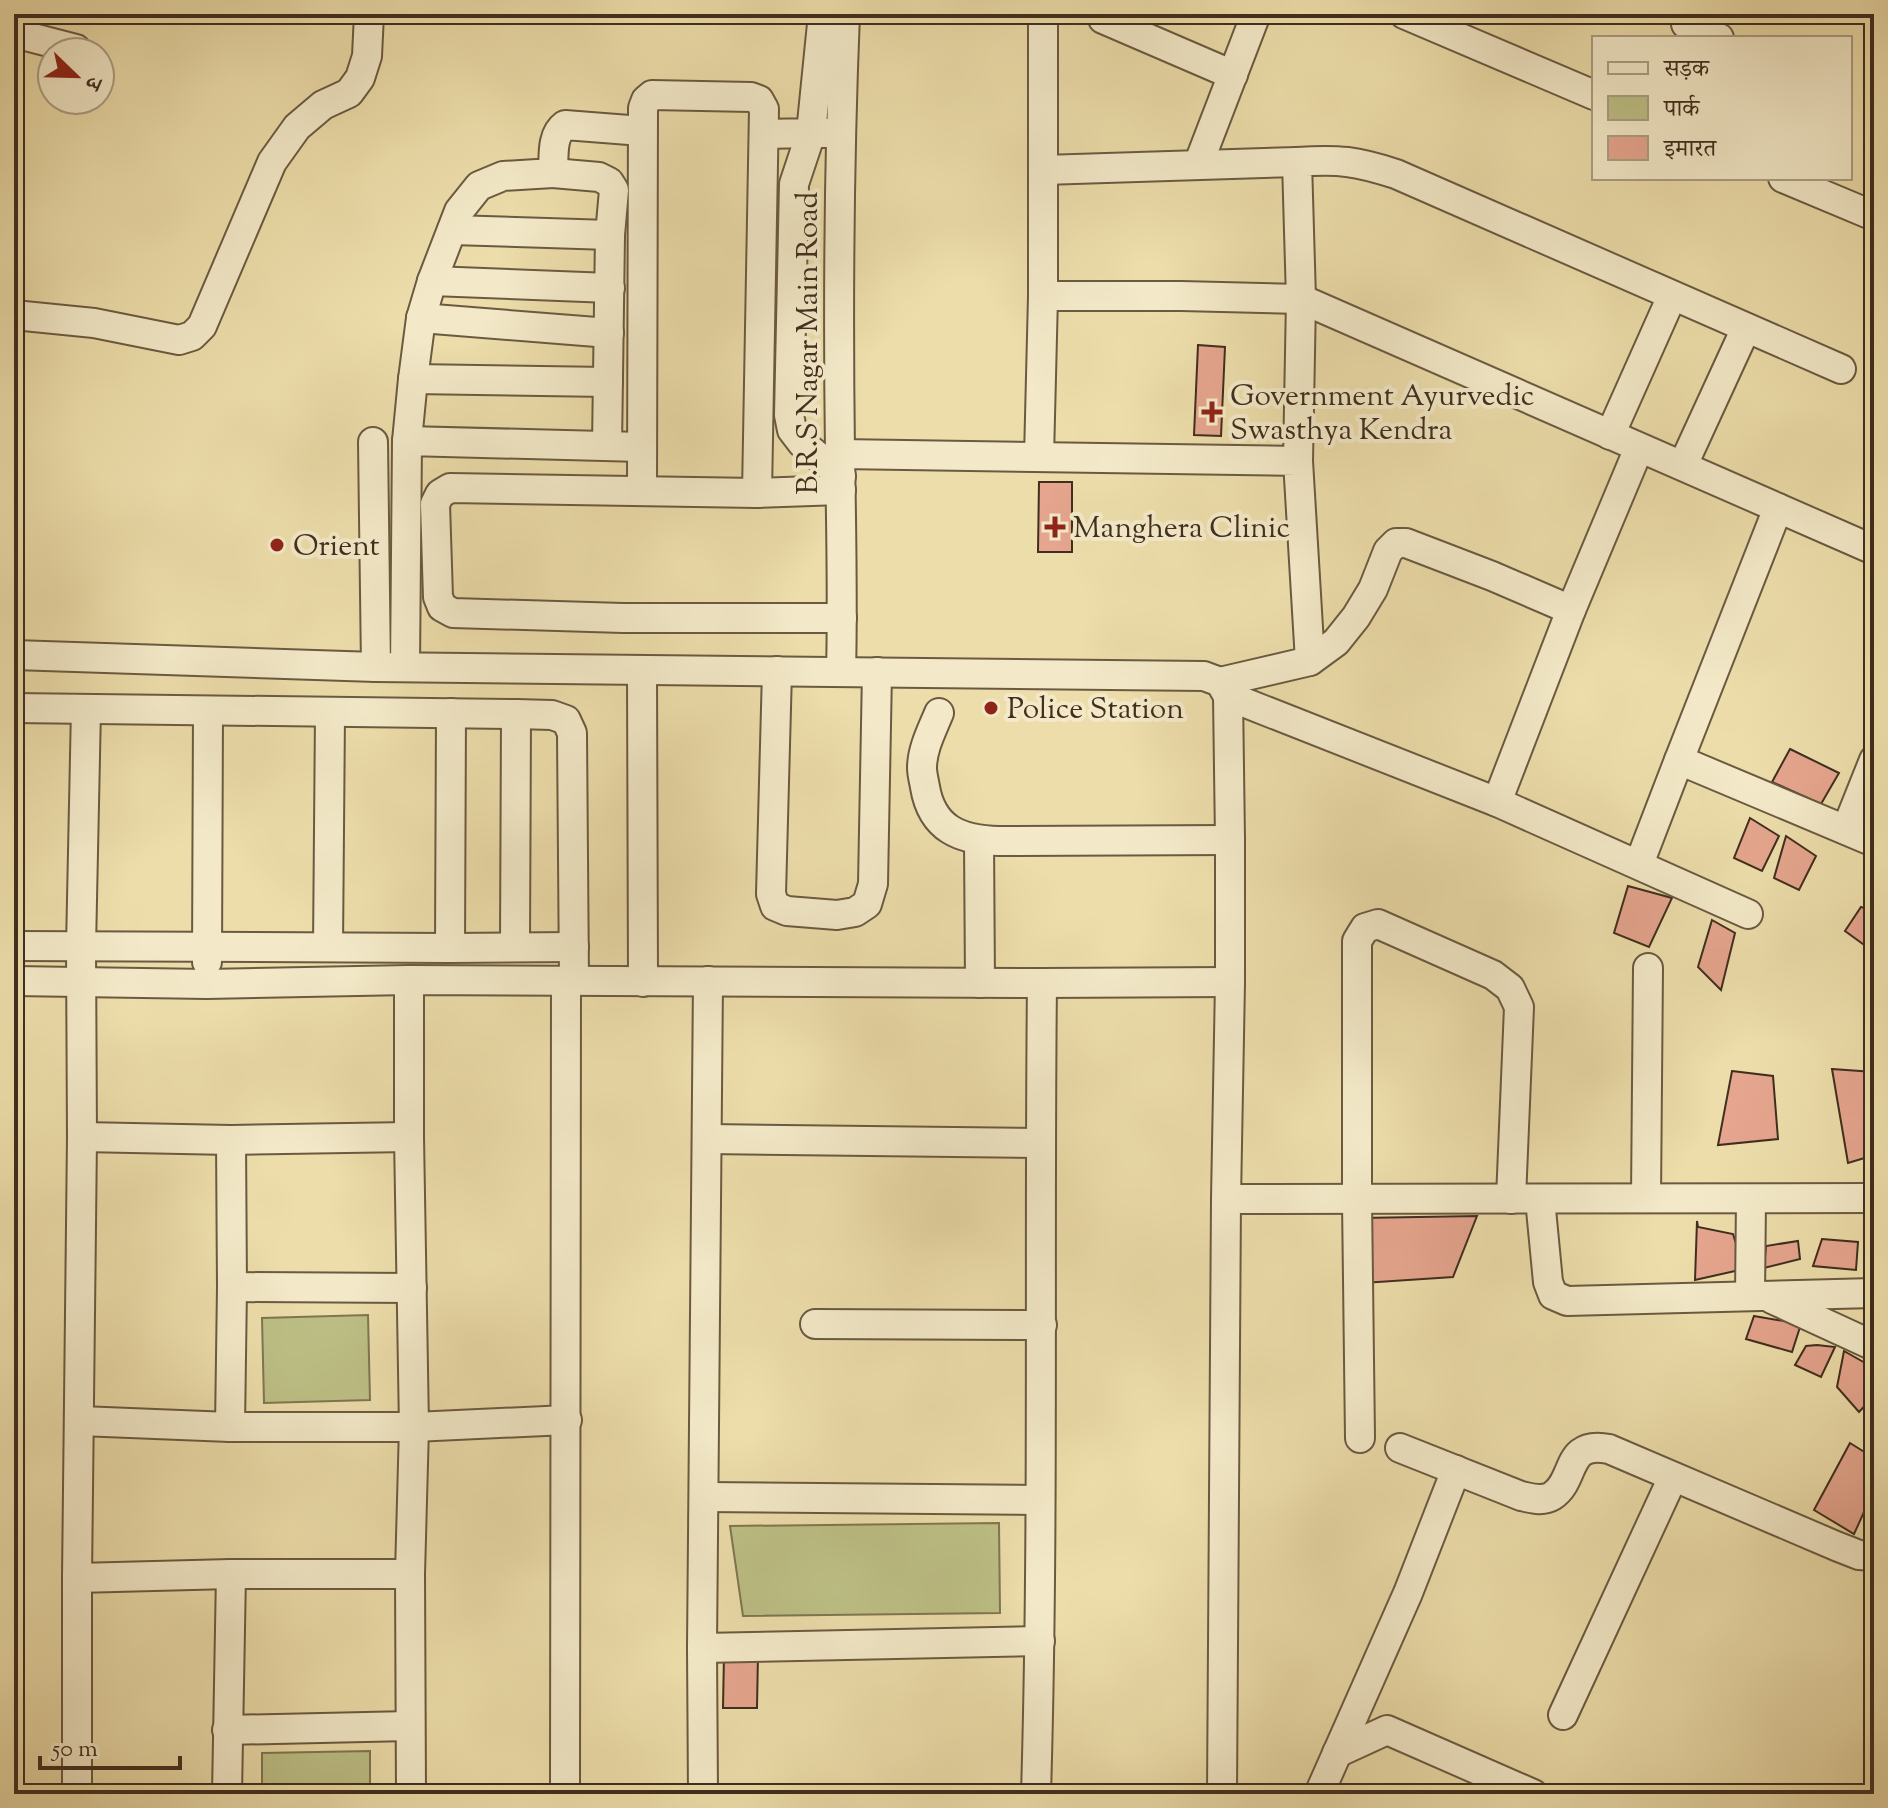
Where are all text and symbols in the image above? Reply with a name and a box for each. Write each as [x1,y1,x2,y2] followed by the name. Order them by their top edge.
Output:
[36,36,116,116] north arrow
[1592,36,1852,180] legend
[1663,53,1711,87] text: सड़क
[74,69,109,96] text: उ
[1663,93,1701,127] text: पार्क
[1663,133,1717,167] text: इमारत
[788,191,831,494] street label: B.R.S Nagar Main Road
[1230,376,1534,453] place label: Government Ayurvedic Swasthya Kendra
[1201,401,1223,423] marker: Government Ayurvedic Swasthya Kendra
[1073,508,1290,551] place label: Manghera Clinic
[1044,516,1066,538] marker: Manghera Clinic
[293,526,380,569] place label: Orient
[268,536,286,554] marker: Orient
[1007,689,1184,732] place label: Police Station
[982,699,1000,717] marker: Police Station
[40,1720,180,1770] scale bar
[50,1733,98,1767] text: 50 m

